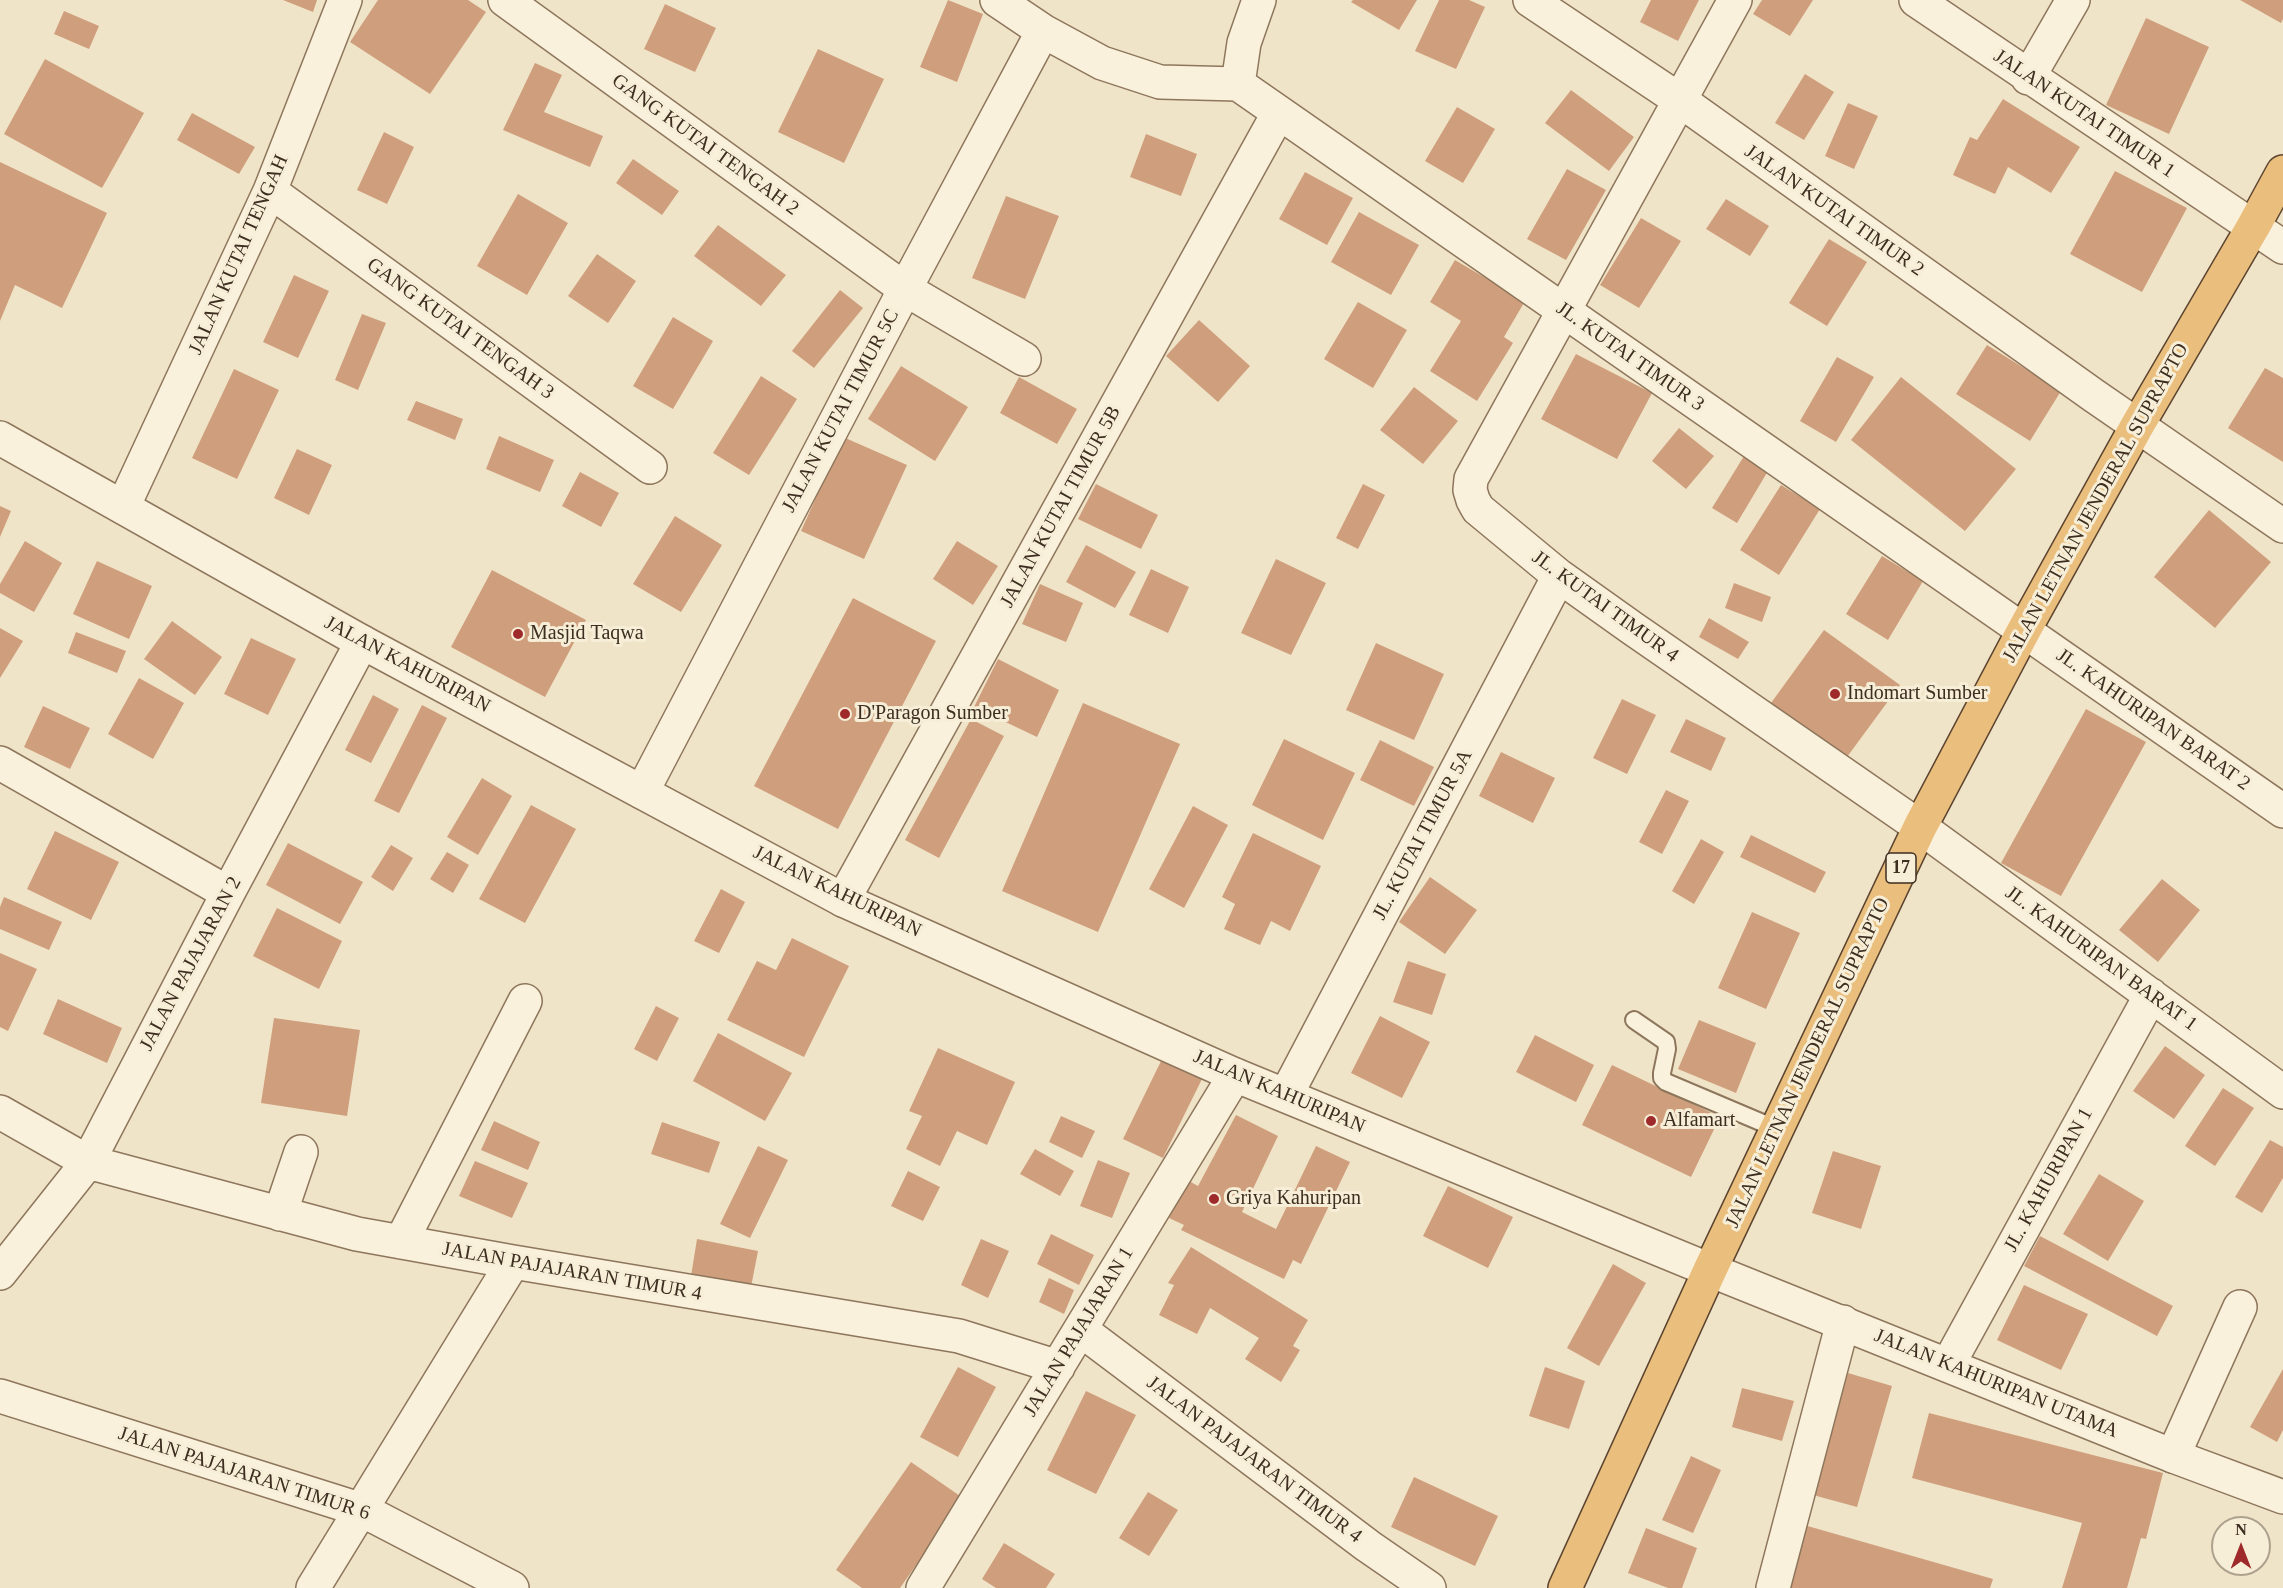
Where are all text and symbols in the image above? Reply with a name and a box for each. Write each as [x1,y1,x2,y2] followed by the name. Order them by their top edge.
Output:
[1989,44,2179,184] street label: JALAN KUTAI TIMUR 1
[607,69,803,221] street label: GANG KUTAI TENGAH 2
[1740,140,1928,282] street label: JALAN KUTAI TIMUR 2
[184,151,294,359] street label: JALAN KUTAI TENGAH
[362,253,558,405] street label: GANG KUTAI TENGAH 3
[1551,297,1709,417] street label: JL. KUTAI TIMUR 3
[777,305,905,517] street label: JALAN KUTAI TIMUR 5C
[1998,339,2194,667] street label: JALAN LETNAN JENDERAL SUPRAPTO
[996,402,1126,612] street label: JALAN KUTAI TIMUR 5B
[1527,546,1683,668] street label: JL. KUTAI TIMUR 4
[320,611,494,719] street label: JALAN KAHURIPAN
[530,622,644,646] place label: Masjid Taqwa
[511,627,525,641] marker: Masjid Taqwa
[2051,644,2255,796] street label: JL. KAHURIPAN BARAT 2
[1847,682,1988,706] place label: Indomart Sumber
[1828,687,1842,701] marker: Indomart Sumber
[857,702,1008,726] place label: D'Paragon Sumber
[838,707,852,721] marker: D'Paragon Sumber
[1368,746,1478,924] street label: JL. KUTAI TIMUR 5A
[749,841,925,943] street label: JALAN KAHURIPAN
[1886,853,1916,883] road number: 17
[135,873,247,1055] street label: JALAN PAJAJARAN 2
[2000,881,2202,1037] street label: JL. KAHURIPAN BARAT 1
[1721,894,1895,1232] street label: JALAN LETNAN JENDERAL SUPRAPTO
[1189,1045,1369,1139] street label: JALAN KAHURIPAN
[1999,1104,2099,1256] street label: JL. KAHURIPAN 1
[1663,1109,1735,1133] place label: Alfamart
[1644,1114,1658,1128] marker: Alfamart
[1226,1187,1361,1211] place label: Griya Kahuripan
[1207,1192,1221,1206] marker: Griya Kahuripan
[440,1237,704,1307] street label: JALAN PAJAJARAN TIMUR 4
[1019,1243,1139,1421] street label: JALAN PAJAJARAN 1
[1871,1324,2121,1444] street label: JALAN KAHURIPAN UTAMA
[1142,1371,1366,1549] street label: JALAN PAJAJARAN TIMUR 4
[115,1422,373,1526] street label: JALAN PAJAJARAN TIMUR 6
[2211,1516,2271,1576] north arrow
[2235,1521,2247,1538] text: N

